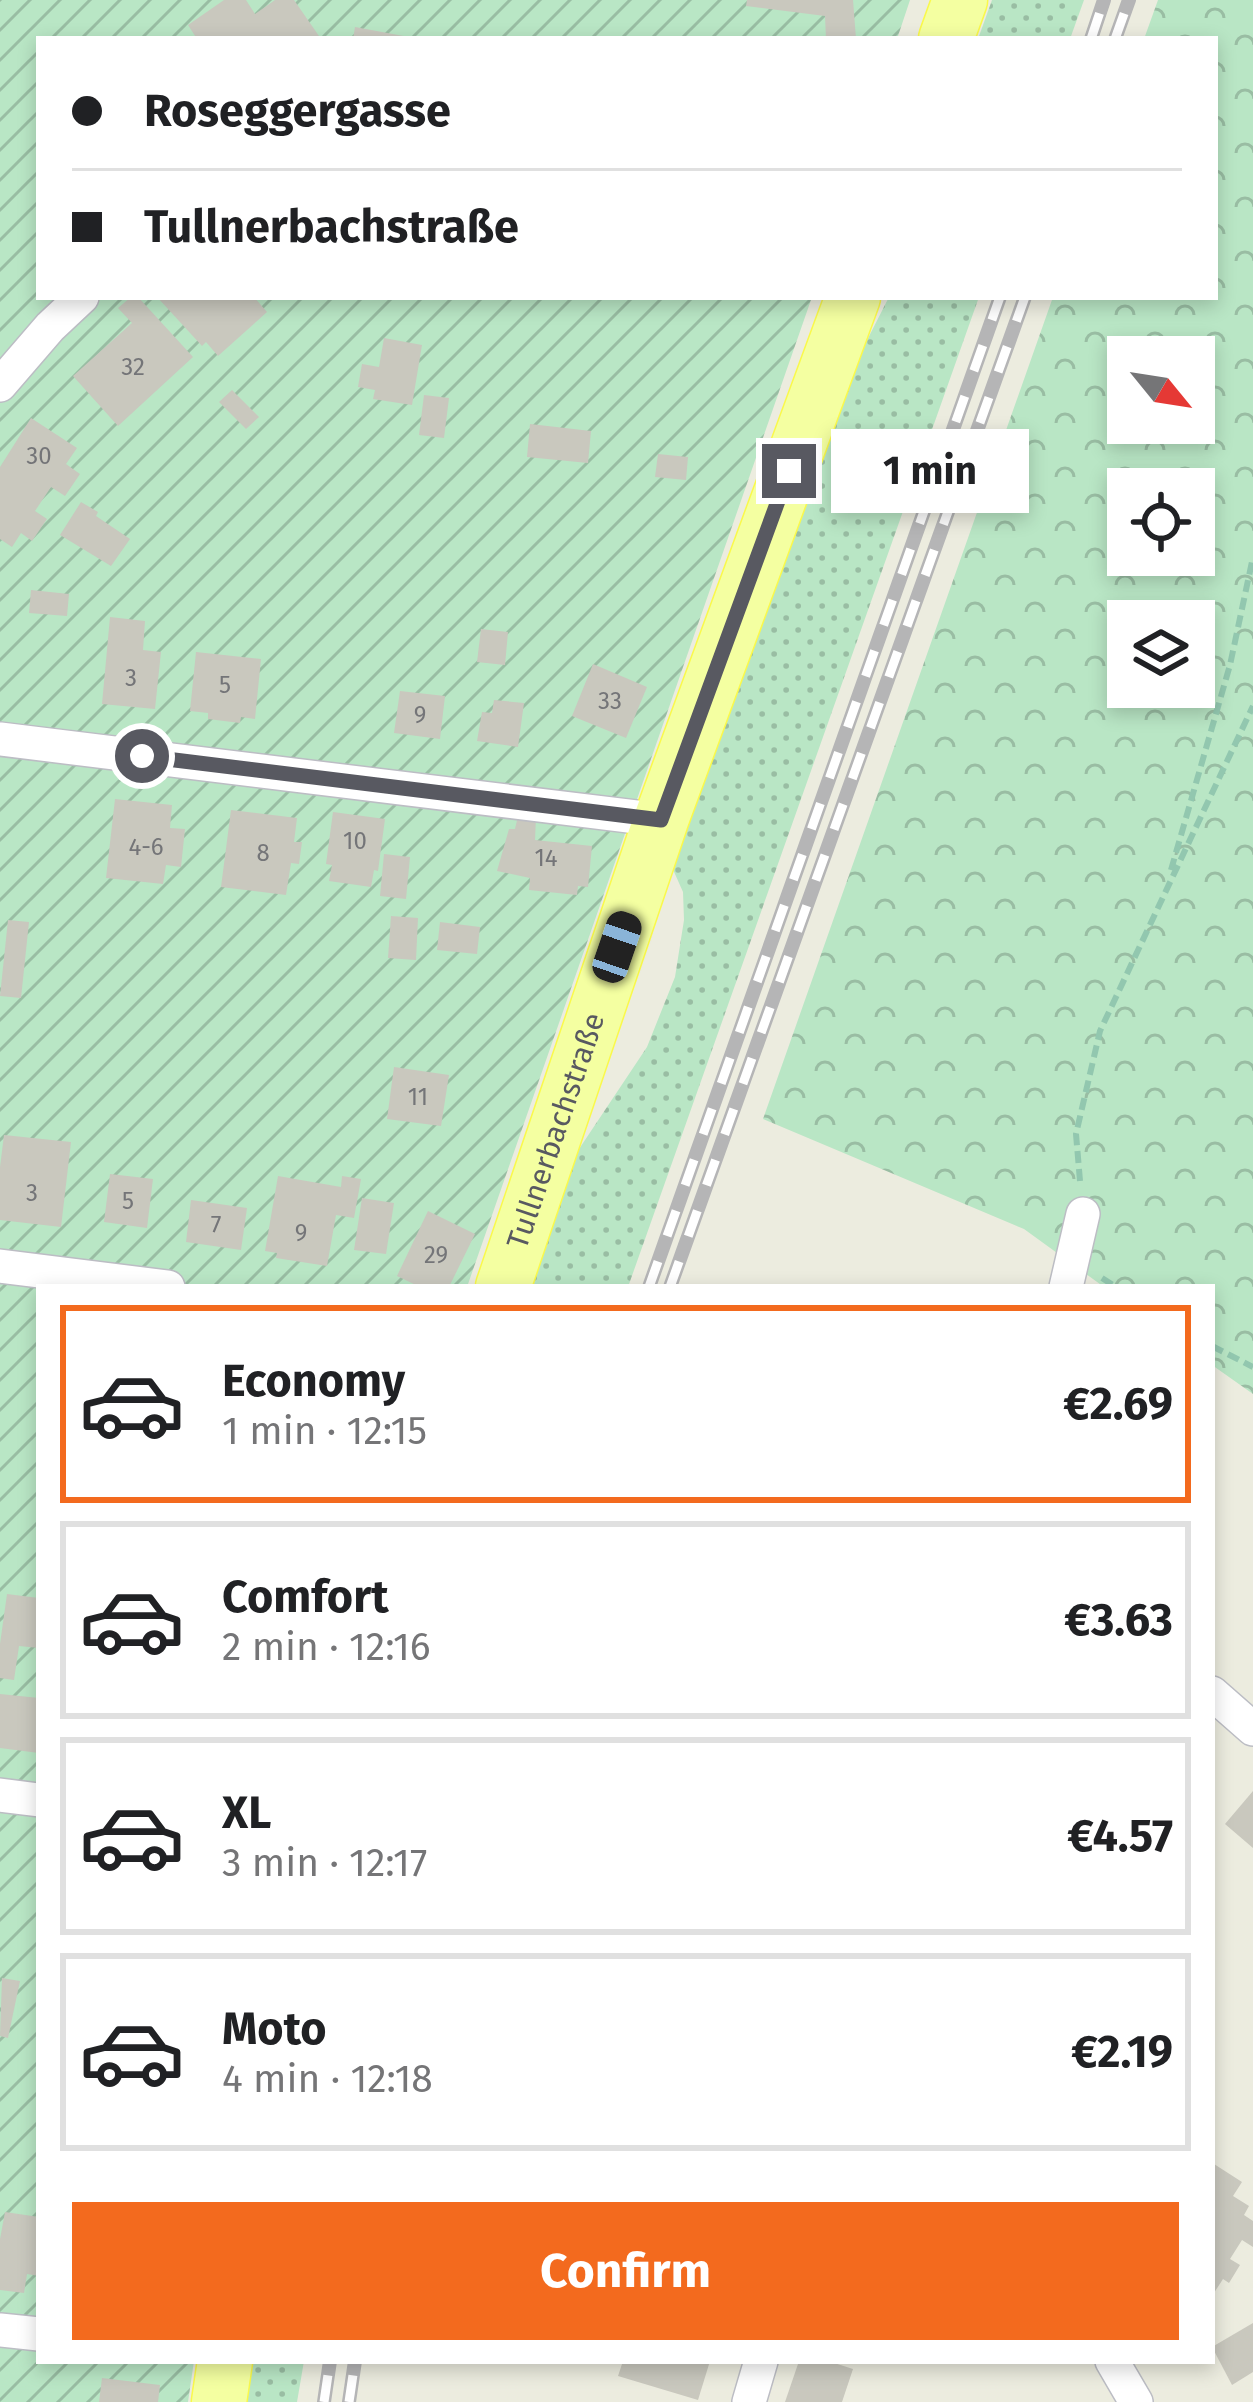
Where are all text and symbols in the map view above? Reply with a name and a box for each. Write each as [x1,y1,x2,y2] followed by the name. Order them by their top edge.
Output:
[144,84,451,138] text: Roseggergasse
[144,200,519,254] text: Tullnerbachstraße
[1107,336,1215,444] north arrow
[1107,336,1215,708] map controls
[121,353,145,381] house number: 32
[831,429,1029,513] callout: 1 min
[26,442,52,470] house number: 30
[762,444,816,498] route end
[883,448,977,494] text: 1 min
[1107,468,1215,576] button: locate
[1107,600,1215,708] button: layers
[125,664,137,692] house number: 3
[219,671,231,699] house number: 5
[598,687,622,715] house number: 33
[414,701,426,729] house number: 9
[115,729,169,783] route start
[343,827,367,855] house number: 10
[128,833,164,861] house number: 4-6
[256,839,270,867] house number: 8
[534,844,558,872] house number: 14
[588,907,646,987] car
[499,1008,612,1253] street label: Tullnerbachstraße
[408,1083,428,1111] house number: 11
[26,1179,38,1207] house number: 3
[122,1187,134,1215] house number: 5
[211,1211,221,1239] house number: 7
[295,1219,307,1247] house number: 9
[424,1241,448,1269] house number: 29
[78,1350,186,1458] icon: car
[222,1354,405,1408] text: Economy
[1063,1377,1173,1431] text: €2.69
[222,1408,427,1454] text: 1 min · 12:15
[78,1566,186,1674] icon: car
[222,1570,389,1624] text: Comfort
[1064,1593,1173,1647] text: €3.63
[222,1624,431,1670] text: 2 min · 12:16
[78,1782,186,1890] icon: car
[222,1786,271,1840] text: XL
[1067,1809,1173,1863] text: €4.57
[222,1840,427,1886] text: 3 min · 12:17
[78,1998,186,2106] icon: car
[222,2002,327,2056] text: Moto
[1071,2025,1173,2079] text: €2.19
[222,2056,433,2102] text: 4 min · 12:18
[72,2202,1179,2340] button: Confirm

